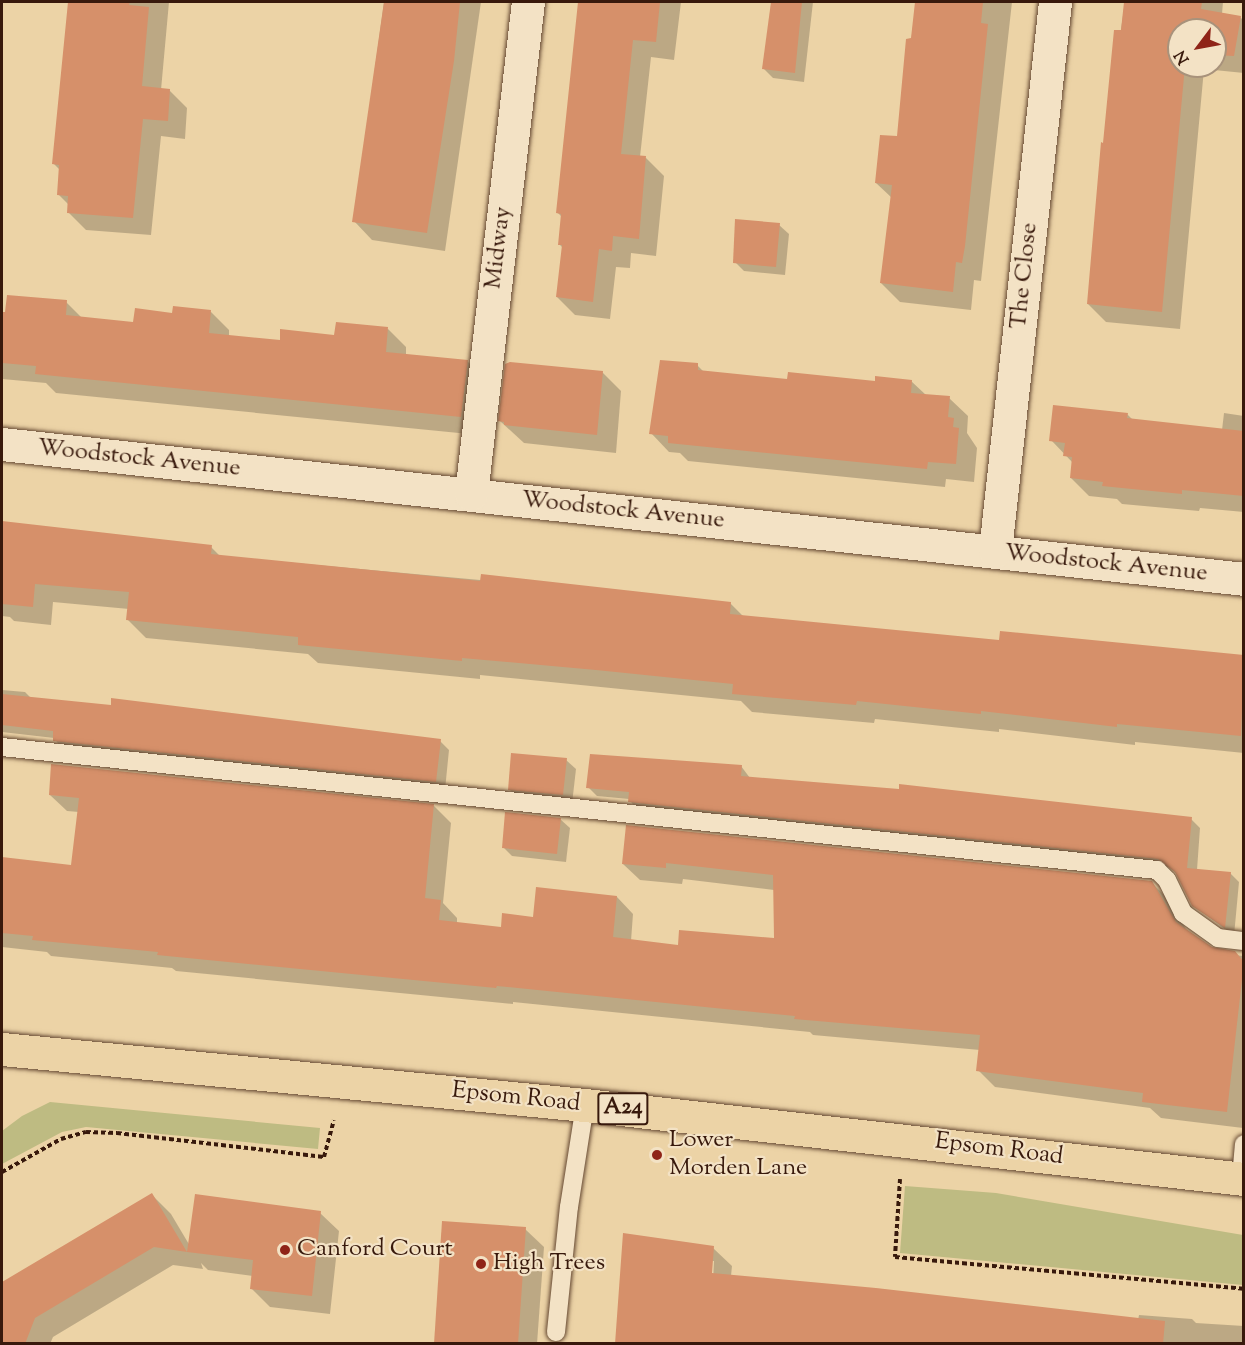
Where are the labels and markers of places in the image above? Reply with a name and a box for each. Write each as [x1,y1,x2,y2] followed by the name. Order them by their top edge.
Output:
[669,1127,807,1183] place label: Lower Morden Lane
[650,1148,664,1162] marker: Lower Morden Lane
[297,1236,453,1264] place label: Canford Court
[278,1243,292,1257] marker: Canford Court
[493,1250,605,1278] place label: High Trees
[474,1257,488,1271] marker: High Trees

